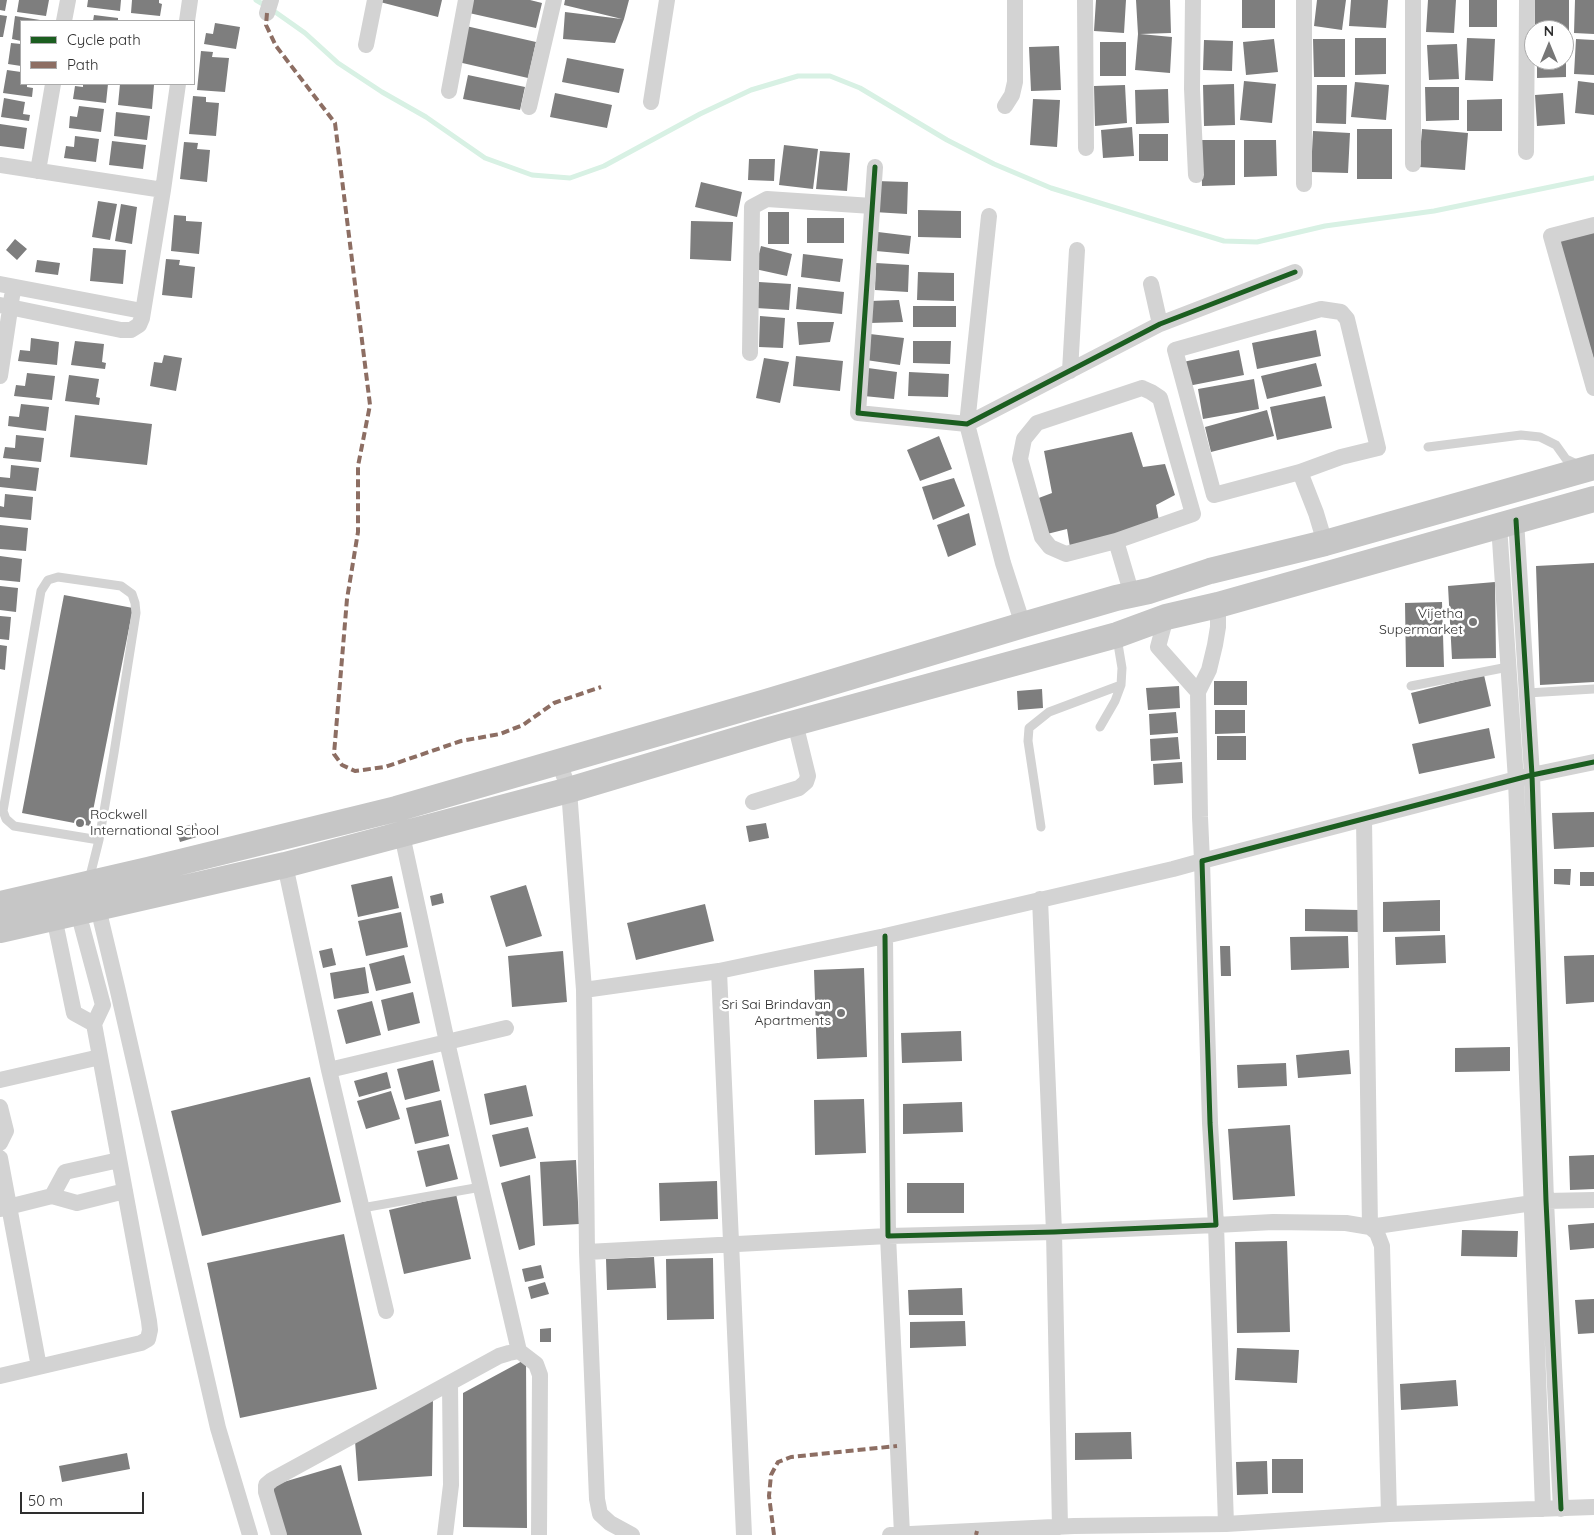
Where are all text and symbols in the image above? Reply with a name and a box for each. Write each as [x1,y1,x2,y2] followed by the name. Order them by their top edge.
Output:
[20,20,195,85] legend
[1524,20,1574,70] north arrow
[1544,22,1554,40] text: N
[67,30,141,49] text: Cycle path
[67,55,99,74] text: Path
[1379,606,1463,638] place label: Vijetha Supermarket
[1467,616,1479,628] marker: Vijetha Supermarket
[90,807,219,840] place label: Rockwell International School
[74,817,86,829] marker: Rockwell International School
[721,997,831,1030] place label: Sri Sai Brindavan Apartments
[835,1007,847,1019] marker: Sri Sai Brindavan Apartments
[22,1482,146,1514] scale bar
[28,1491,63,1510] text: 50 m

